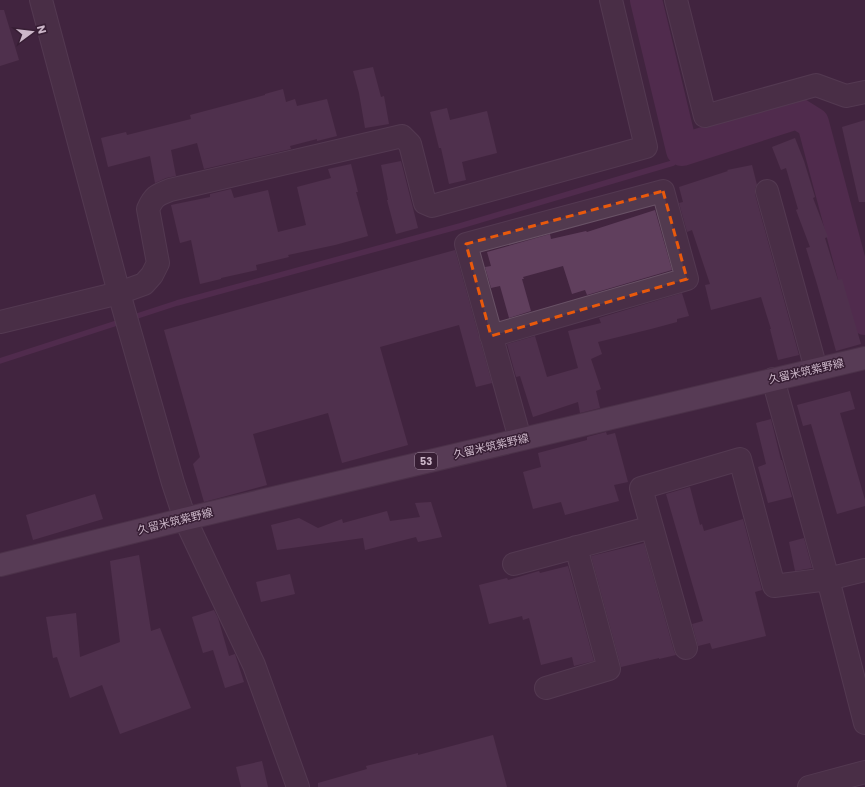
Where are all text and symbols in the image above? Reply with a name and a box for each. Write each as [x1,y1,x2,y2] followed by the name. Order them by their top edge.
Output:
[12,12,52,52] north arrow
[33,23,50,35] text: N
[767,355,845,387] street label: 久留米筑紫野線
[452,430,530,462] street label: 久留米筑紫野線
[415,453,437,469] road number: 53
[136,504,214,538] street label: 久留米筑紫野線

